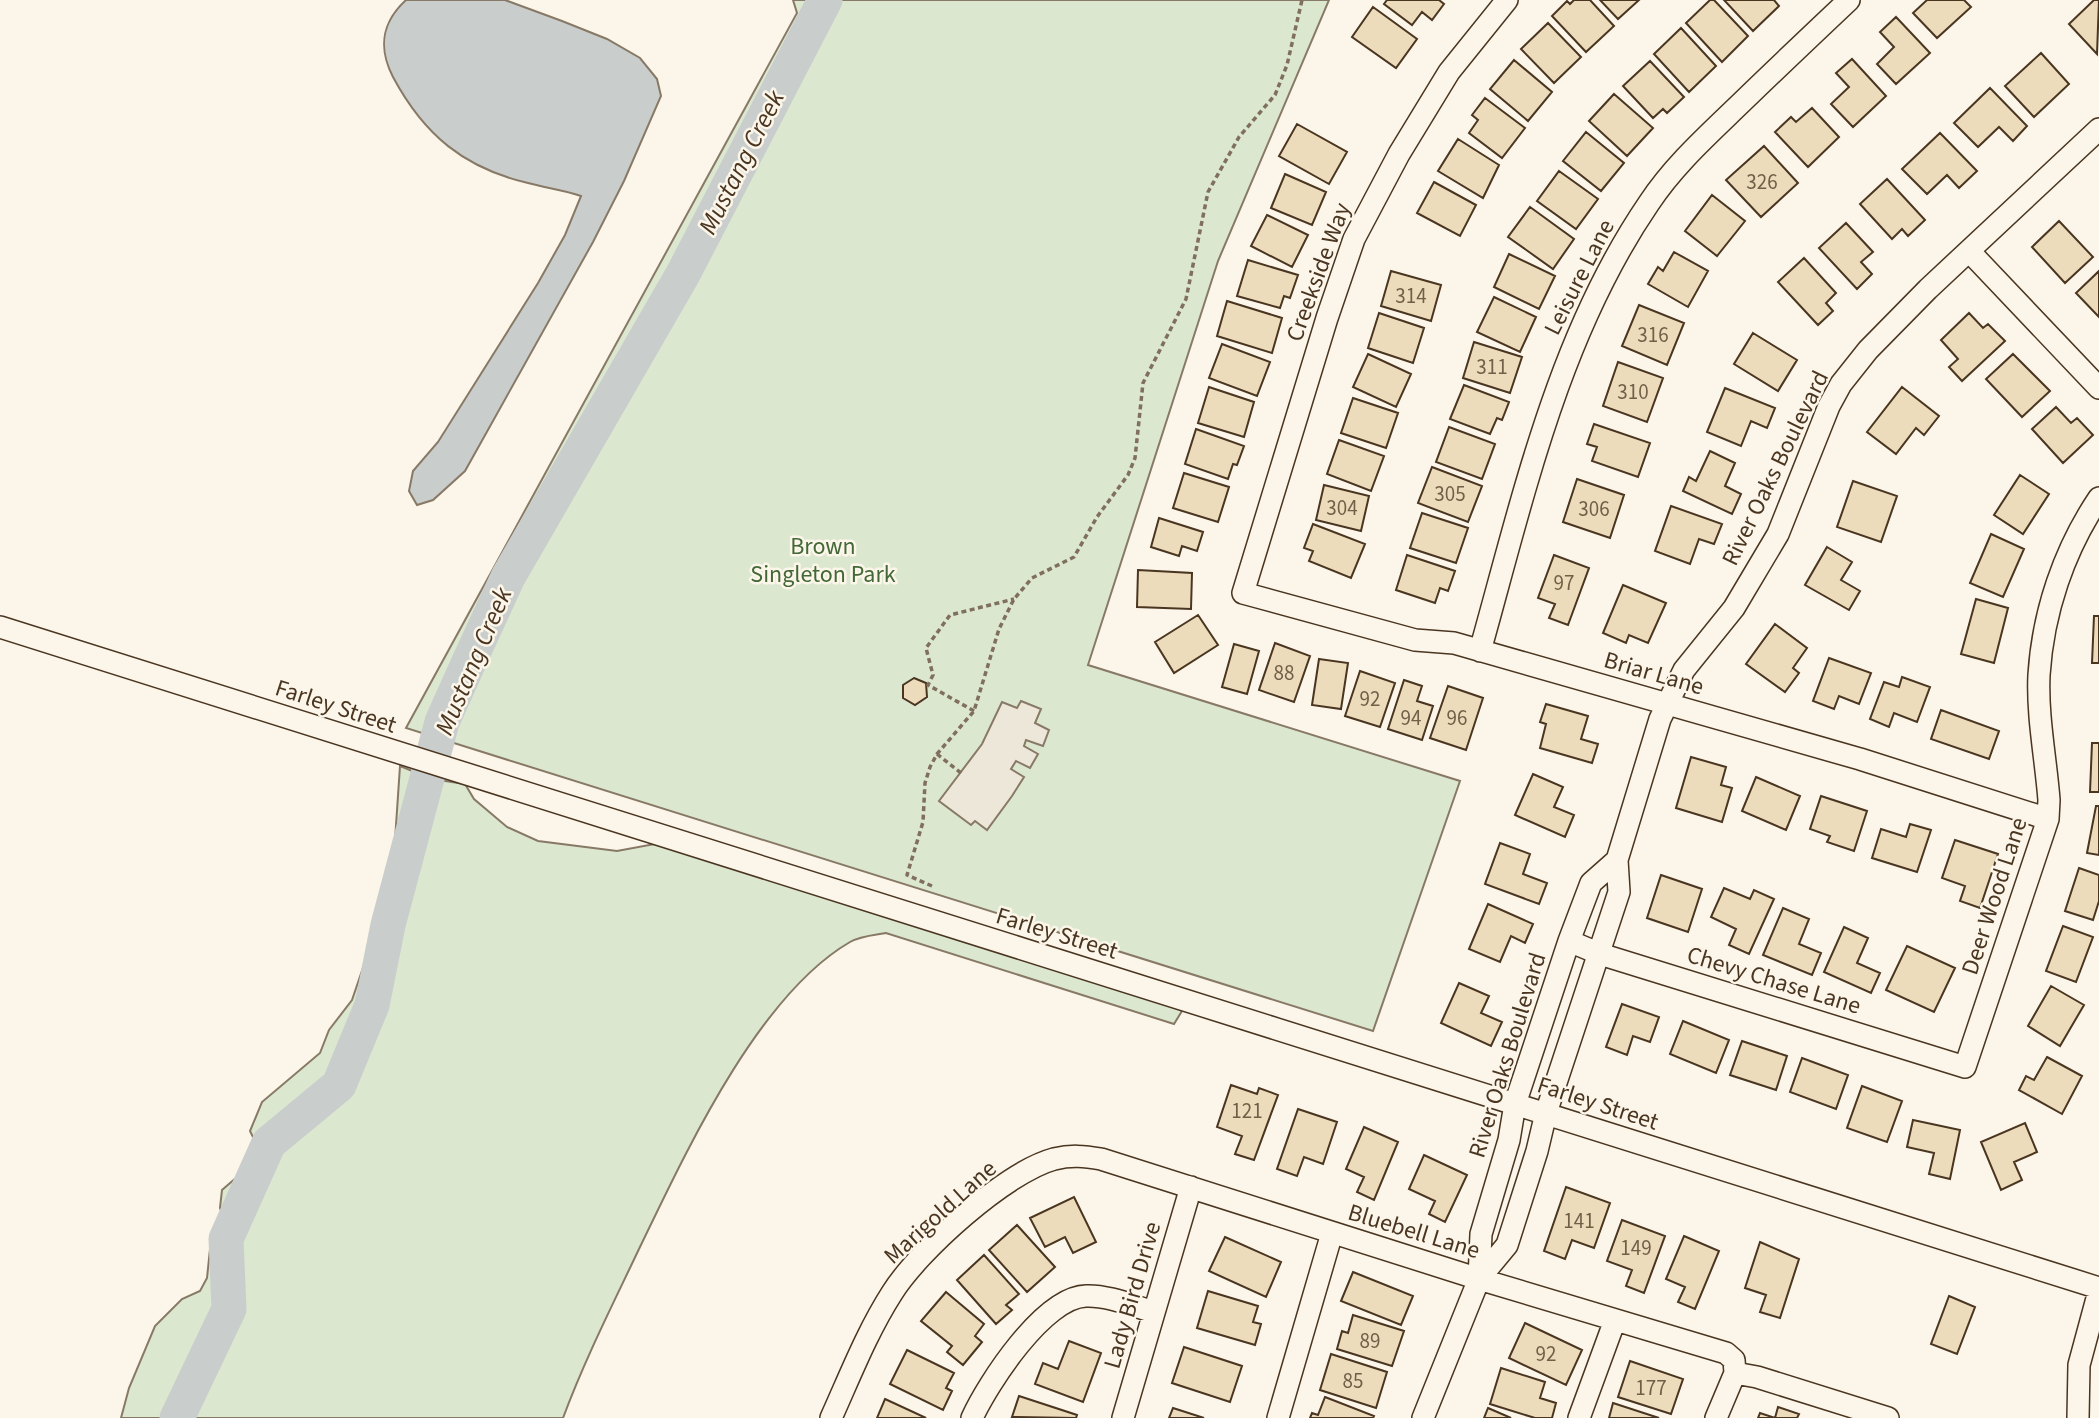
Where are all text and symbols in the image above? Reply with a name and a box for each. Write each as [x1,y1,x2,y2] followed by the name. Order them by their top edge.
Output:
[689,83,794,241] water label: Mustang Creek
[1746,167,1778,197] house number: 326
[1277,198,1360,346] street label: Creekside Way
[1535,213,1624,341] street label: Leisure Lane
[1395,281,1427,311] house number: 314
[1637,320,1669,350] house number: 316
[1476,352,1508,382] house number: 311
[1713,365,1838,572] street label: River Oaks Boulevard
[1617,377,1649,407] house number: 310
[1434,479,1466,509] house number: 305
[1326,493,1358,523] house number: 304
[1578,494,1610,524] house number: 306
[750,529,896,592] park label: Brown Singleton Park
[1554,568,1574,598] house number: 97
[426,581,521,741] water label: Mustang Creek
[1600,643,1708,704] street label: Briar Lane
[1274,658,1294,688] house number: 88
[271,670,401,743] street label: Farley Street
[1360,684,1380,714] house number: 92
[1401,703,1421,733] house number: 94
[1447,703,1467,733] house number: 96
[1953,813,2036,979] street label: Deer Wood Lane
[992,898,1122,969] street label: Farley Street
[1682,937,1865,1024] street label: Chevy Chase Lane
[1460,948,1555,1162] street label: River Oaks Boulevard
[1533,1067,1663,1140] street label: Farley Street
[1231,1096,1263,1126] house number: 121
[876,1152,1005,1273] street label: Marigold Lane
[1344,1195,1484,1268] street label: Bluebell Lane
[1563,1206,1595,1236] house number: 141
[1095,1218,1170,1373] street label: Lady Bird Drive
[1620,1233,1652,1263] house number: 149
[1360,1326,1380,1356] house number: 89
[1536,1339,1556,1369] house number: 92
[1343,1366,1363,1396] house number: 85
[1635,1373,1667,1403] house number: 177

